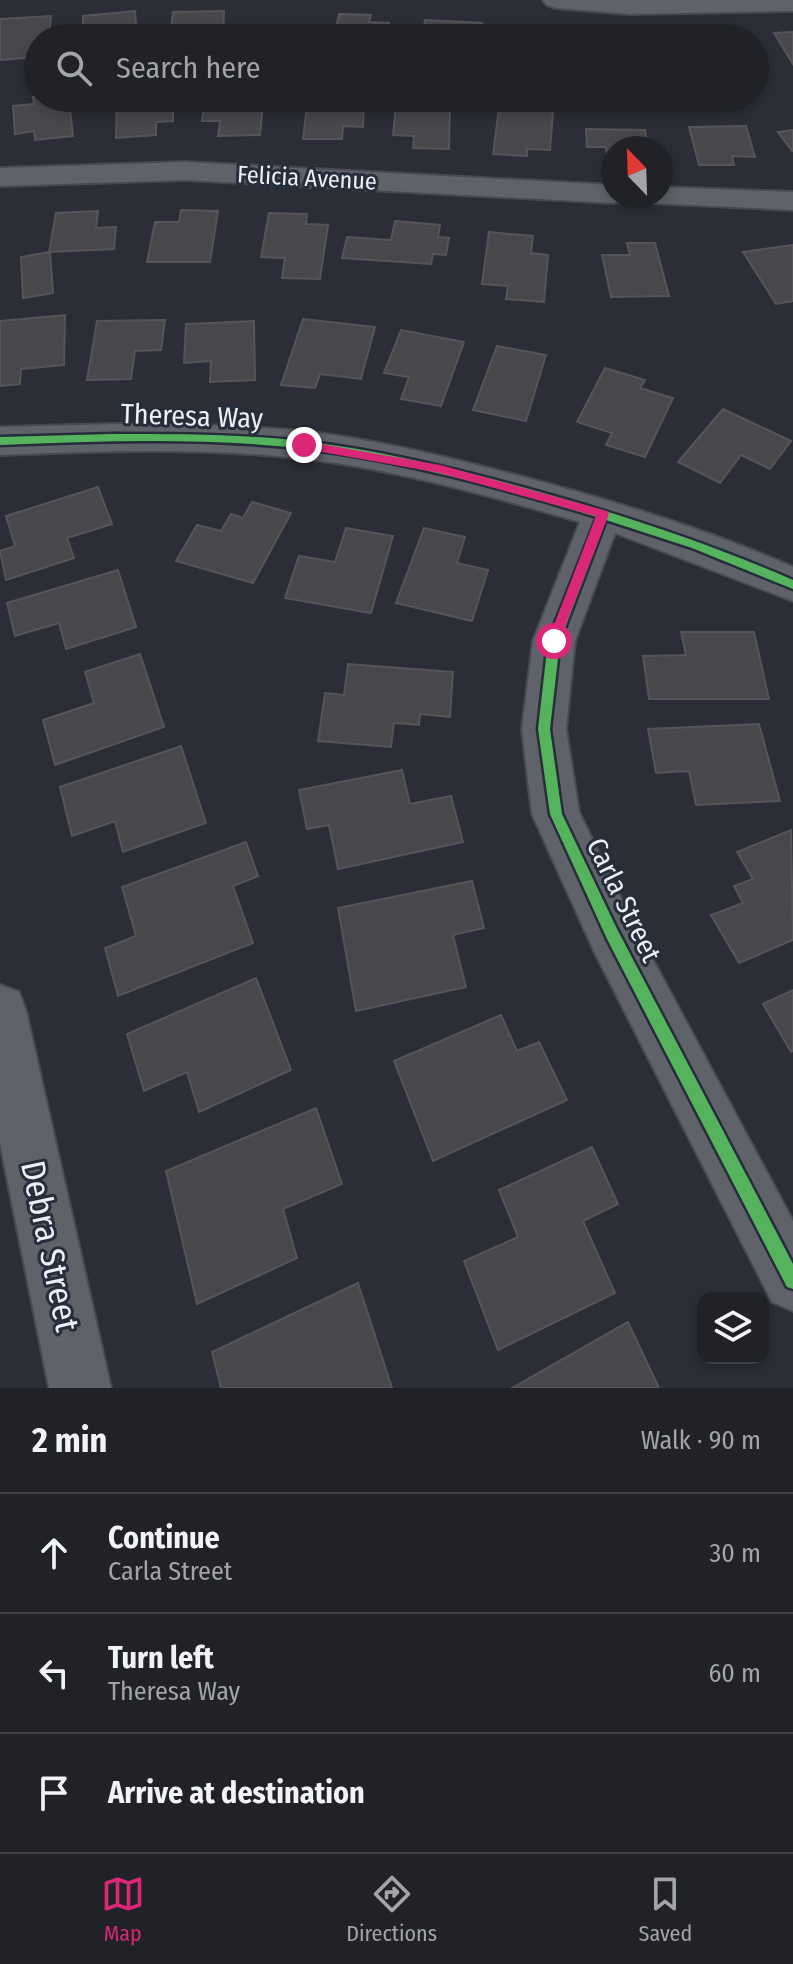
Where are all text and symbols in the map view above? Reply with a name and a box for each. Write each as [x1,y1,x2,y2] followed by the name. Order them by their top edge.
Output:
[24,24,769,112] search box
[52,46,96,90] icon: search
[116,50,261,86] text: Search here
[601,136,673,208] north arrow
[236,160,378,196] street label: Felicia Avenue
[120,397,264,435] street label: Theresa Way
[286,427,322,463] route end
[536,623,572,659] route start
[580,833,669,968] street label: Carla Street
[12,1157,88,1336] street label: Debra Street
[697,1292,769,1364] map controls
[697,1292,769,1364] button: layers
[32,1420,107,1461] text: 2 min
[641,1425,761,1456] text: Walk · 90 m
[108,1520,220,1556] text: Continue
[32,1531,76,1575] icon: ahead
[710,1538,761,1569] text: 30 m
[108,1556,232,1587] text: Carla Street
[108,1640,214,1676] text: Turn left
[32,1651,76,1695] icon: left
[708,1658,761,1689] text: 60 m
[108,1676,240,1707] text: Theresa Way
[32,1771,76,1815] icon: arrive
[108,1775,365,1811] text: Arrive at destination
[101,1872,145,1947] tab: Map
[346,1872,437,1947] tab: Directions
[639,1872,692,1947] tab: Saved

